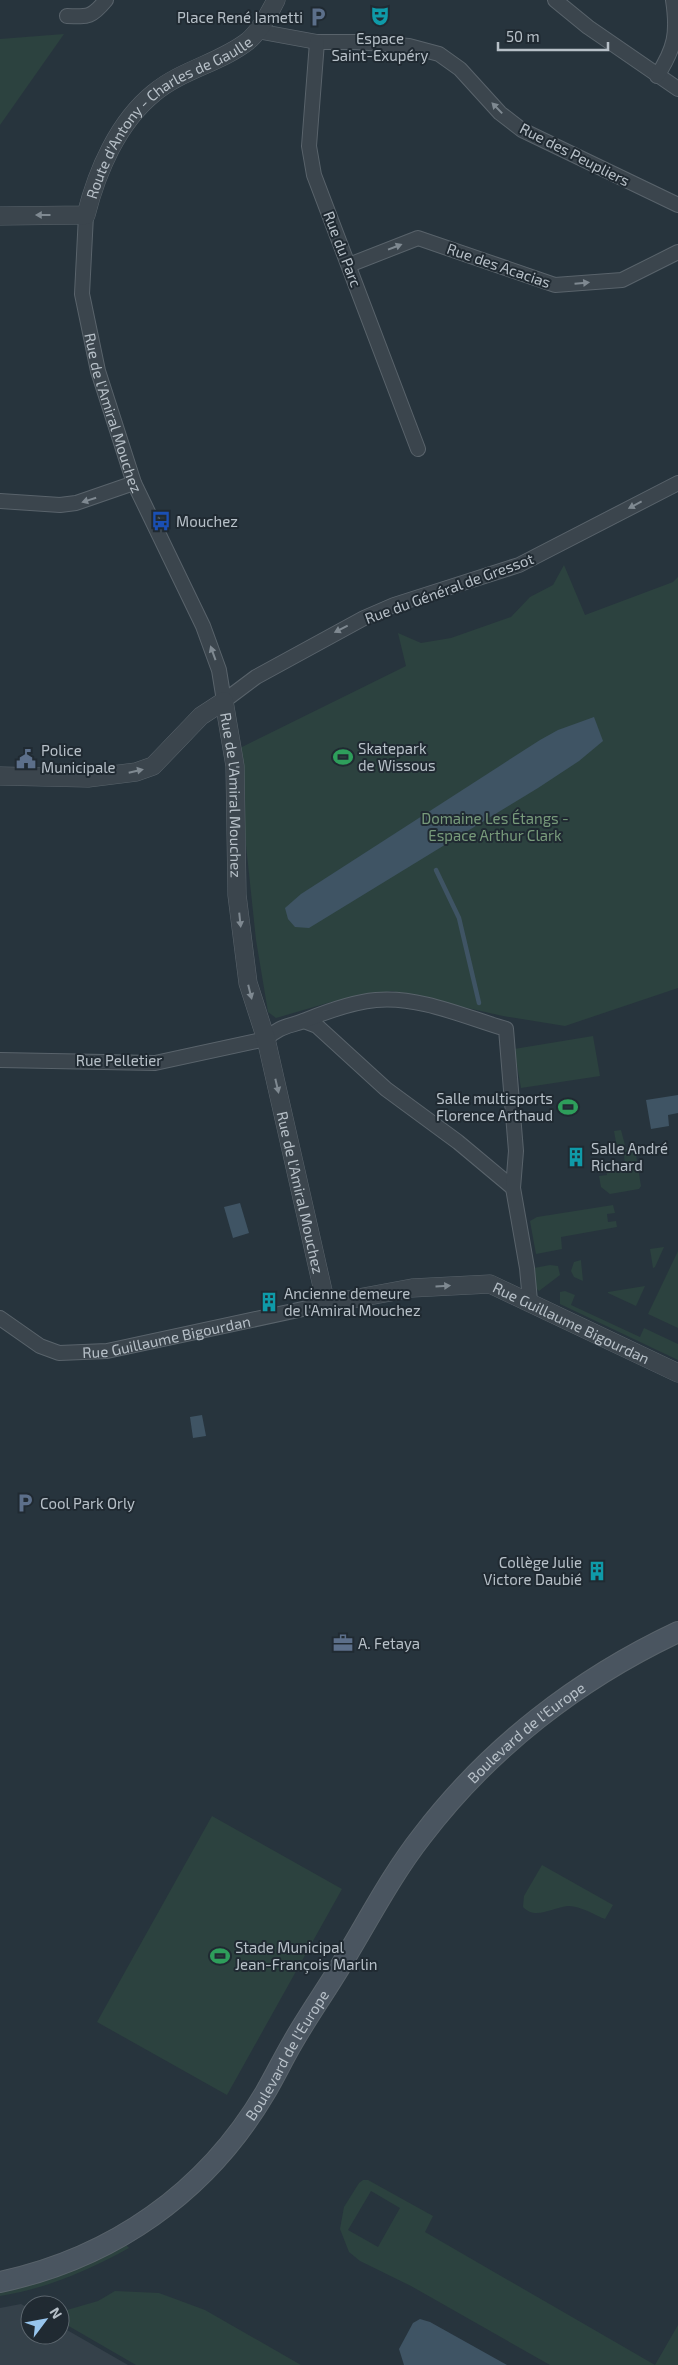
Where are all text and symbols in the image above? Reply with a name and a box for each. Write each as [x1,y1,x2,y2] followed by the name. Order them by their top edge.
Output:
[369,5,391,27] theatre icon: Espace Saint-Exupéry
[307,6,329,28] parking icon: Place René Iametti
[177,8,303,26] place label: Place René Iametti
[498,20,608,52] scale bar
[506,27,540,45] text: 50 m
[331,29,429,64] place label: Espace Saint-Exupéry
[82,32,256,201] street label: Route d'Antony - Charles de Gaulle
[491,103,503,115] one-way arrow
[517,119,633,189] street label: Rue des Peupliers
[320,208,366,290] street label: Rue du Parc
[35,211,51,219] one-way arrow
[445,239,553,291] street label: Rue des Acacias
[388,243,402,251] one-way arrow
[575,279,591,287] one-way arrow
[81,331,146,496] street label: Rue de l'Amiral Mouchez
[81,496,96,504] one-way arrow
[628,501,642,509] one-way arrow
[150,510,172,532] bus stop icon: Mouchez
[176,512,238,530] place label: Mouchez
[362,549,536,627] street label: Rue du Général de Gressot
[334,625,348,633] one-way arrow
[209,646,216,661] one-way arrow
[217,711,246,878] street label: Rue de l'Amiral Mouchez
[358,739,436,774] place label: Skatepark de Wissous
[41,741,116,776] place label: Police Municipale
[332,746,354,768] sports icon: Skatepark de Wissous
[15,748,37,770] public building icon: Police Municipale
[128,767,143,775] one-way arrow
[421,809,569,844] park label: Domaine Les Étangs - Espace Arthur Clark
[236,912,244,928] one-way arrow
[246,985,254,1000] one-way arrow
[76,1051,162,1069] street label: Rue Pelletier
[273,1079,281,1095] one-way arrow
[436,1089,553,1124] place label: Salle multisports Florence Arthaud
[557,1096,579,1118] sports icon: Salle multisports Florence Arthaud
[274,1110,328,1275] street label: Rue de l'Amiral Mouchez
[591,1139,668,1174] place label: Salle André Richard
[565,1146,587,1168] building icon: Salle André Richard
[490,1278,653,1367] street label: Rue Guillaume Bigourdan
[436,1282,452,1290] one-way arrow
[284,1284,421,1319] place label: Ancienne demeure de l'Amiral Mouchez
[258,1291,280,1313] building icon: Ancienne demeure de l'Amiral Mouchez
[82,1311,252,1361] street label: Rue Guillaume Bigourdan
[14,1492,36,1514] parking icon: Cool Park Orly
[40,1494,135,1512] place label: Cool Park Orly
[483,1553,582,1588] place label: Collège Julie Victore Daubié
[586,1560,608,1582] building icon: Collège Julie Victore Daubié
[332,1632,354,1654] office icon: A. Fetaya
[358,1634,420,1652] place label: A. Fetaya
[463,1678,588,1787] street label: Boulevard de l'Europe
[235,1938,377,1974] place label: Stade Municipal Jean-François Marlin
[209,1945,231,1967] sports icon: Stade Municipal Jean-François Marlin
[241,1986,332,2124] street label: Boulevard de l'Europe
[20,2295,70,2345] north arrow
[47,2304,66,2322] text: N

